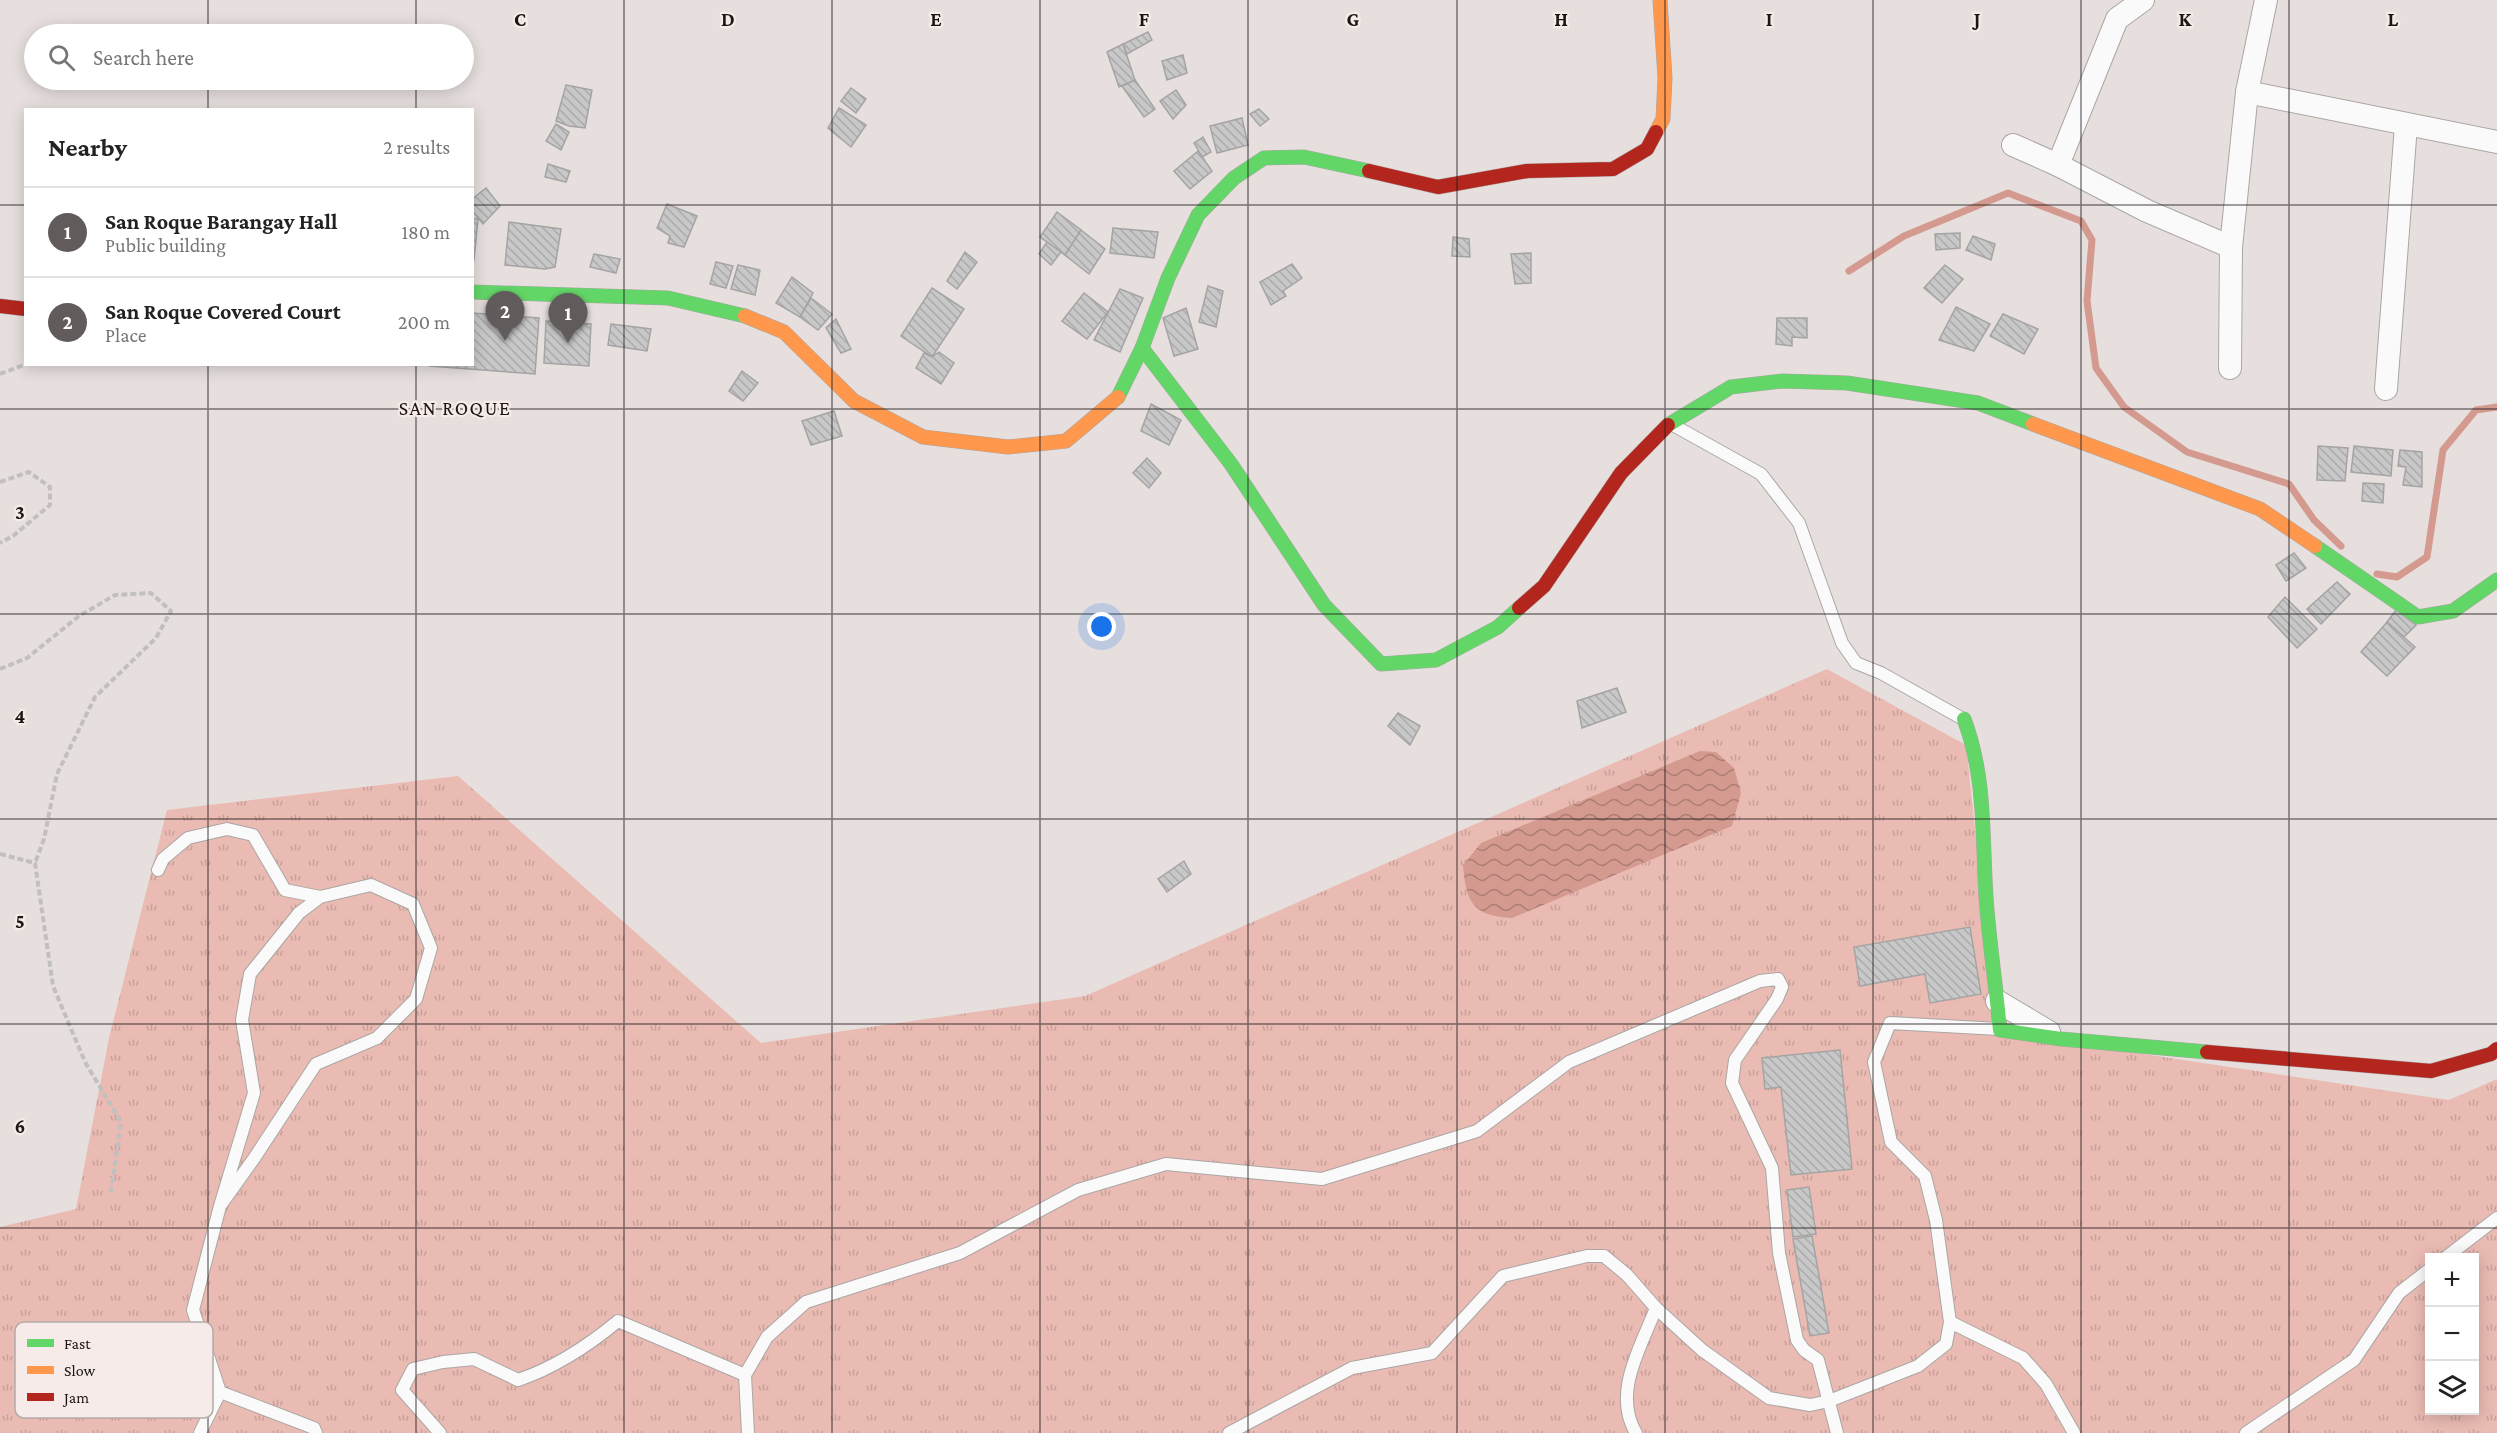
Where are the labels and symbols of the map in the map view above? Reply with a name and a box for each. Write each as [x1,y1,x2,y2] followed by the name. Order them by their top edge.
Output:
[514,8,526,30] text: C
[721,8,735,30] text: D
[930,8,942,30] text: E
[1139,8,1150,30] text: F
[1347,8,1360,30] text: G
[1554,8,1568,30] text: H
[1766,8,1773,30] text: I
[1972,8,1981,30] text: J
[2179,8,2193,30] text: K
[2388,8,2399,30] text: L
[486,292,524,341] pin: 2
[548,294,588,343] pin: 1
[399,397,511,419] district label: SAN ROQUE
[15,501,25,523] text: 3
[1087,612,1116,641] your location
[15,705,26,727] text: 4
[15,910,25,932] text: 5
[15,1115,25,1137] text: 6
[15,1322,213,1418] legend
[64,1335,91,1352] text: Fast
[64,1362,96,1379] text: Slow
[62,1389,89,1407] text: Jam

